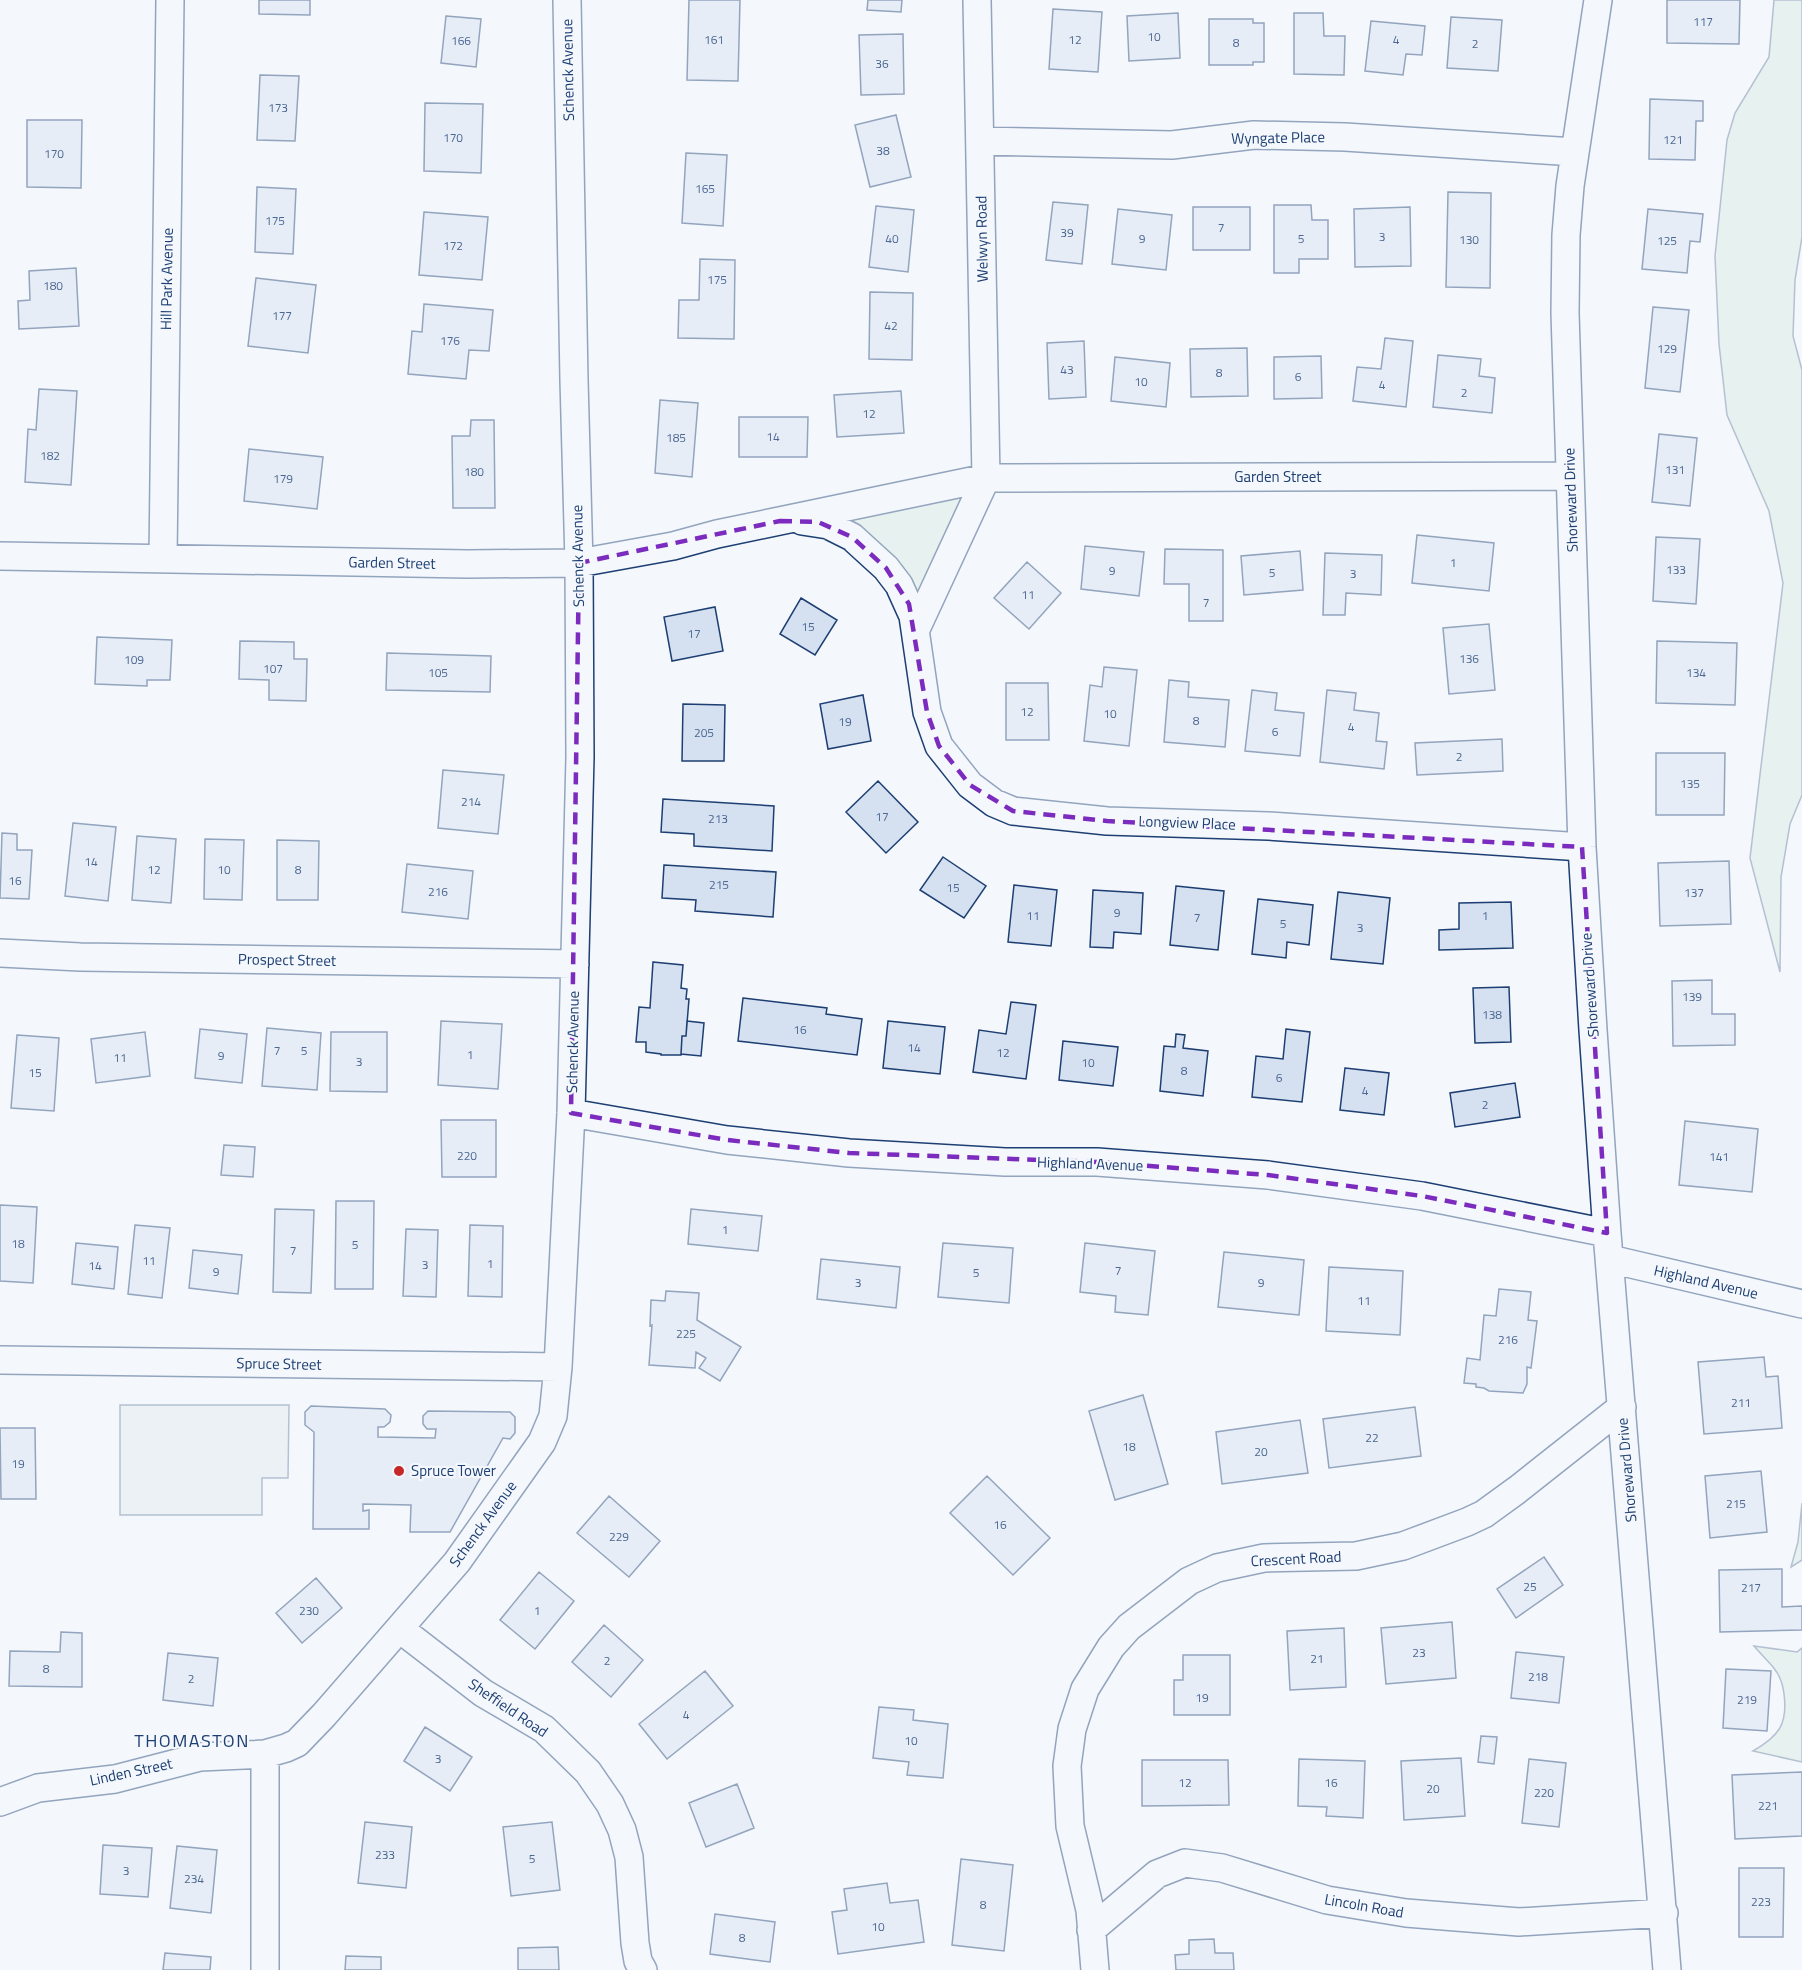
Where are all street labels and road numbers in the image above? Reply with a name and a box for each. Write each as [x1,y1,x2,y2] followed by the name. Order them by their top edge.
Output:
[555,19,580,121] street label: Schenck Avenue
[1231,125,1325,150] street label: Wyngate Place
[969,196,994,282] street label: Welwyn Road
[154,228,179,330] street label: Hill Park Avenue
[1557,447,1584,553] street label: Shoreward Drive
[1234,465,1322,488] street label: Garden Street
[565,505,590,607] street label: Schenck Avenue
[348,550,437,575] street label: Garden Street
[1138,809,1236,836] street label: Longview Place
[1574,932,1605,1038] street label: Shoreward Drive
[238,947,337,972] street label: Prospect Street
[560,991,585,1093] street label: Schenck Avenue
[1036,1150,1144,1177] street label: Highland Avenue
[1652,1258,1761,1305] street label: Highland Avenue
[236,1351,323,1376] street label: Spruce Street
[1610,1417,1643,1523] street label: Shoreward Drive
[443,1476,522,1572] street label: Schenck Avenue
[1250,1545,1342,1572] street label: Crescent Road
[464,1672,553,1743] street label: Sheffield Road
[87,1751,175,1791] street label: Linden Street
[1323,1887,1406,1924] street label: Lincoln Road

